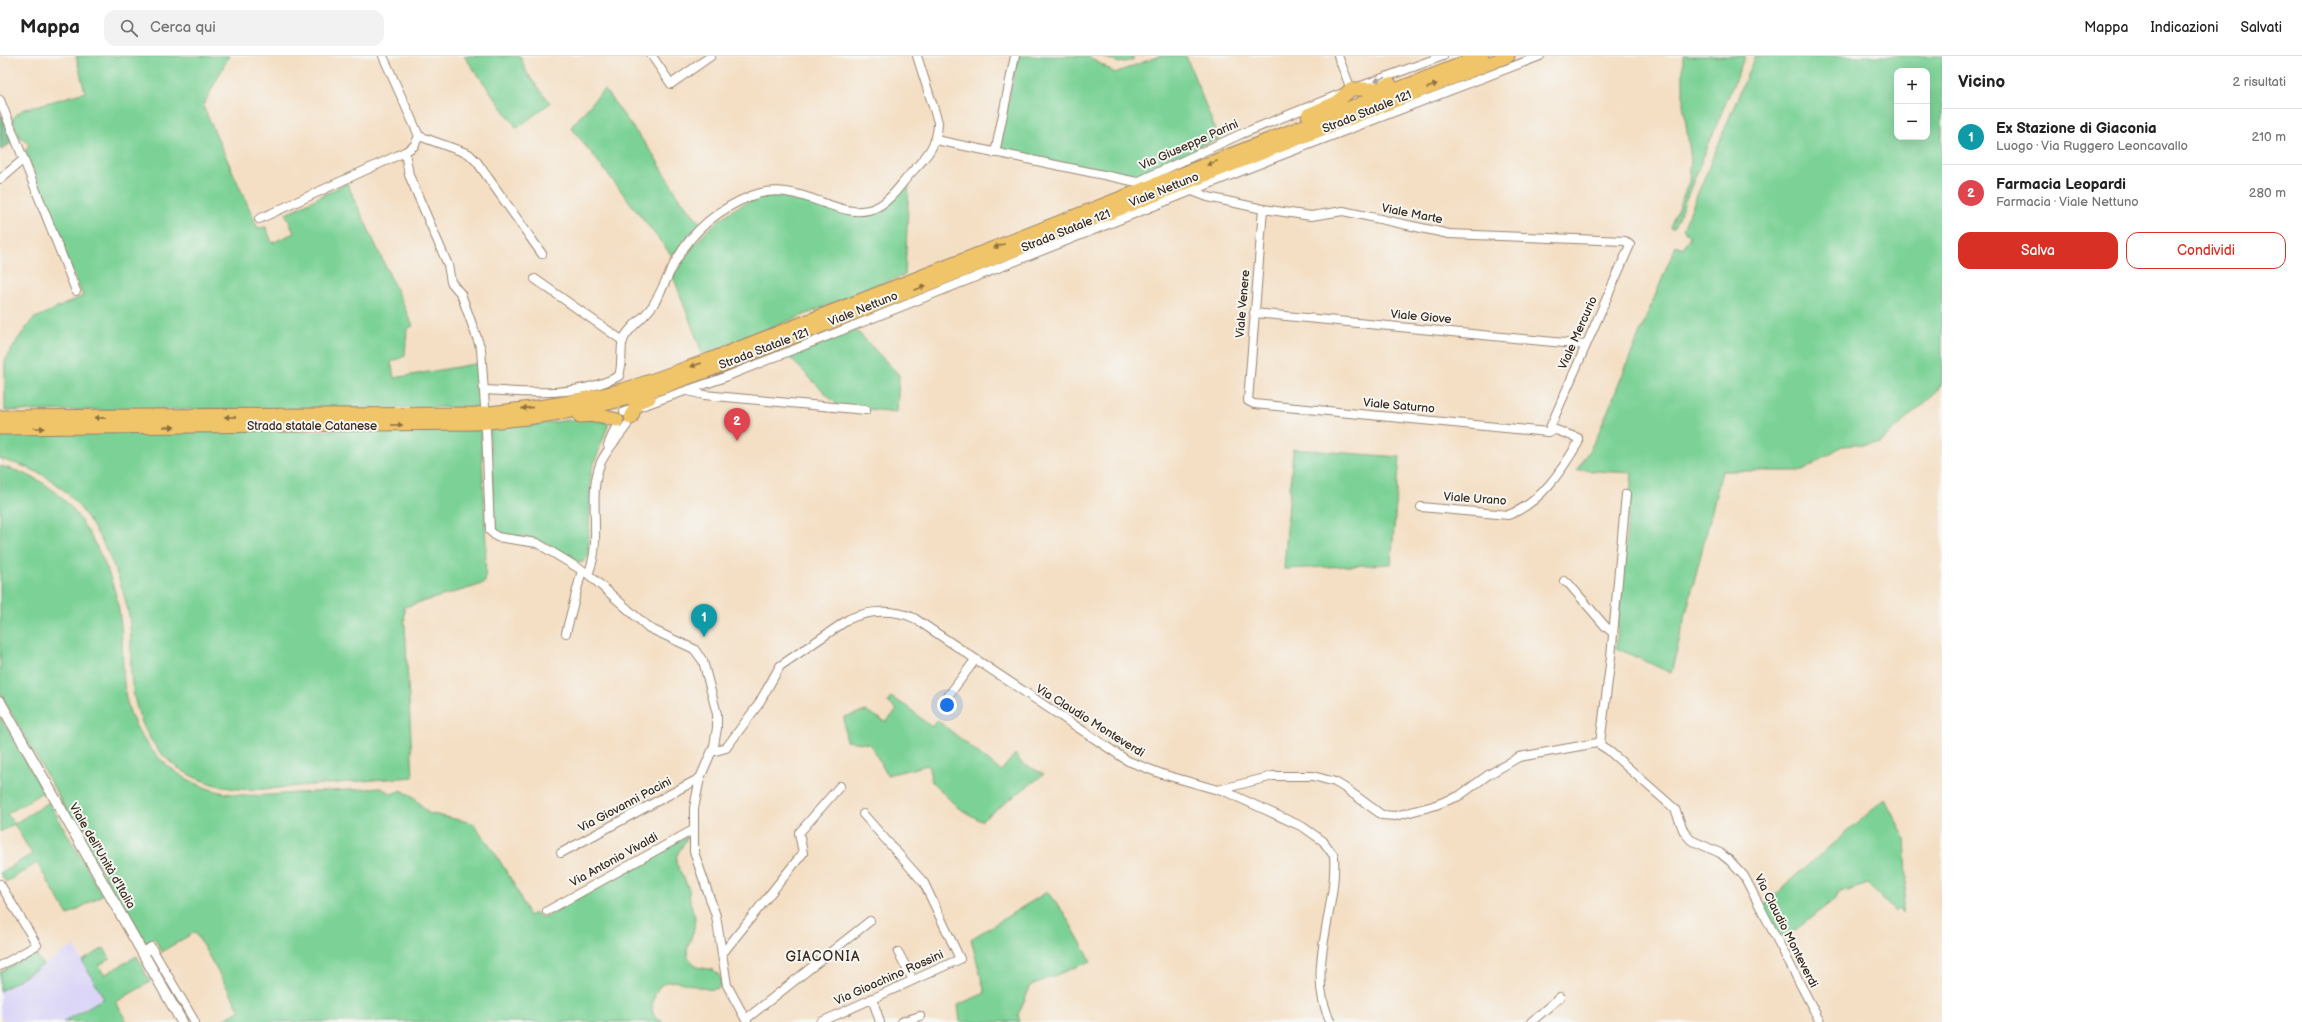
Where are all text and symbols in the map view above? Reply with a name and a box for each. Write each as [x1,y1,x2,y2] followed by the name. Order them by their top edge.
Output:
[104,10,384,46] search box
[20,16,80,39] text: Mappa
[118,17,140,39] icon: search
[150,18,216,37] text: Cerca qui
[2084,19,2128,36] text: Mappa
[2150,19,2218,36] text: Indicazioni
[2240,19,2282,36] text: Salvati
[1894,68,1930,140] map controls
[1894,68,1930,104] button: +
[1958,72,2005,92] text: Vicino
[2233,74,2286,90] text: 2 risultati
[1373,76,1385,82] one-way arrow
[1426,83,1438,89] one-way arrow
[1320,87,1414,137] street label: Strada Statale 121
[1894,104,1930,140] button: −
[1137,116,1241,174] street label: Via Giuseppe Parini
[1996,119,2157,138] text: Ex Stazione di Giaconia
[1968,129,1974,145] text: 1
[2252,129,2286,145] text: 210 m
[1996,138,2188,154] text: Luogo · Via Ruggero Leoncavallo
[1205,160,1217,166] one-way arrow
[1127,169,1201,211] street label: Viale Nettuno
[1996,175,2126,194] text: Farmacia Leopardi
[1967,185,1975,201] text: 2
[2249,185,2286,201] text: 280 m
[1996,194,2139,210] text: Farmacia · Viale Nettuno
[1380,201,1444,227] street label: Viale Marte
[1019,206,1113,256] street label: Strada Statale 121
[1958,232,2118,269] button: Salva
[2126,232,2286,269] button: Condividi
[994,243,1005,249] one-way arrow
[1233,269,1253,339] street label: Viale Venere
[914,285,926,291] one-way arrow
[826,288,900,330] street label: Viale Nettuno
[1555,294,1601,372] street label: Viale Mercurio
[1390,307,1452,327] street label: Viale Giove
[717,325,811,373] street label: Strada Statale 121
[689,362,701,368] one-way arrow
[1362,395,1436,417] street label: Viale Saturno
[521,405,533,412] one-way arrow
[724,408,750,441] pin: 2
[223,414,236,420] one-way arrow
[93,415,106,421] one-way arrow
[247,419,377,434] street label: Strada statale Catanese
[391,422,404,428] one-way arrow
[163,424,176,430] one-way arrow
[33,425,46,431] one-way arrow
[1443,489,1507,509] street label: Viale Urano
[691,604,717,637] pin: 1
[1033,681,1147,761] street label: Via Claudio Monteverdi
[937,695,957,715] your location
[576,774,674,836] street label: Via Giovanni Pacini
[66,801,138,912] street label: Viale dell'Unità d'Italia
[567,830,661,890] street label: Via Antonio Vivaldi
[1751,872,1821,990] street label: Via Claudio Monteverdi
[832,947,946,1009] street label: Via Gioachino Rossini
[785,948,861,965] district label: GIACONIA

